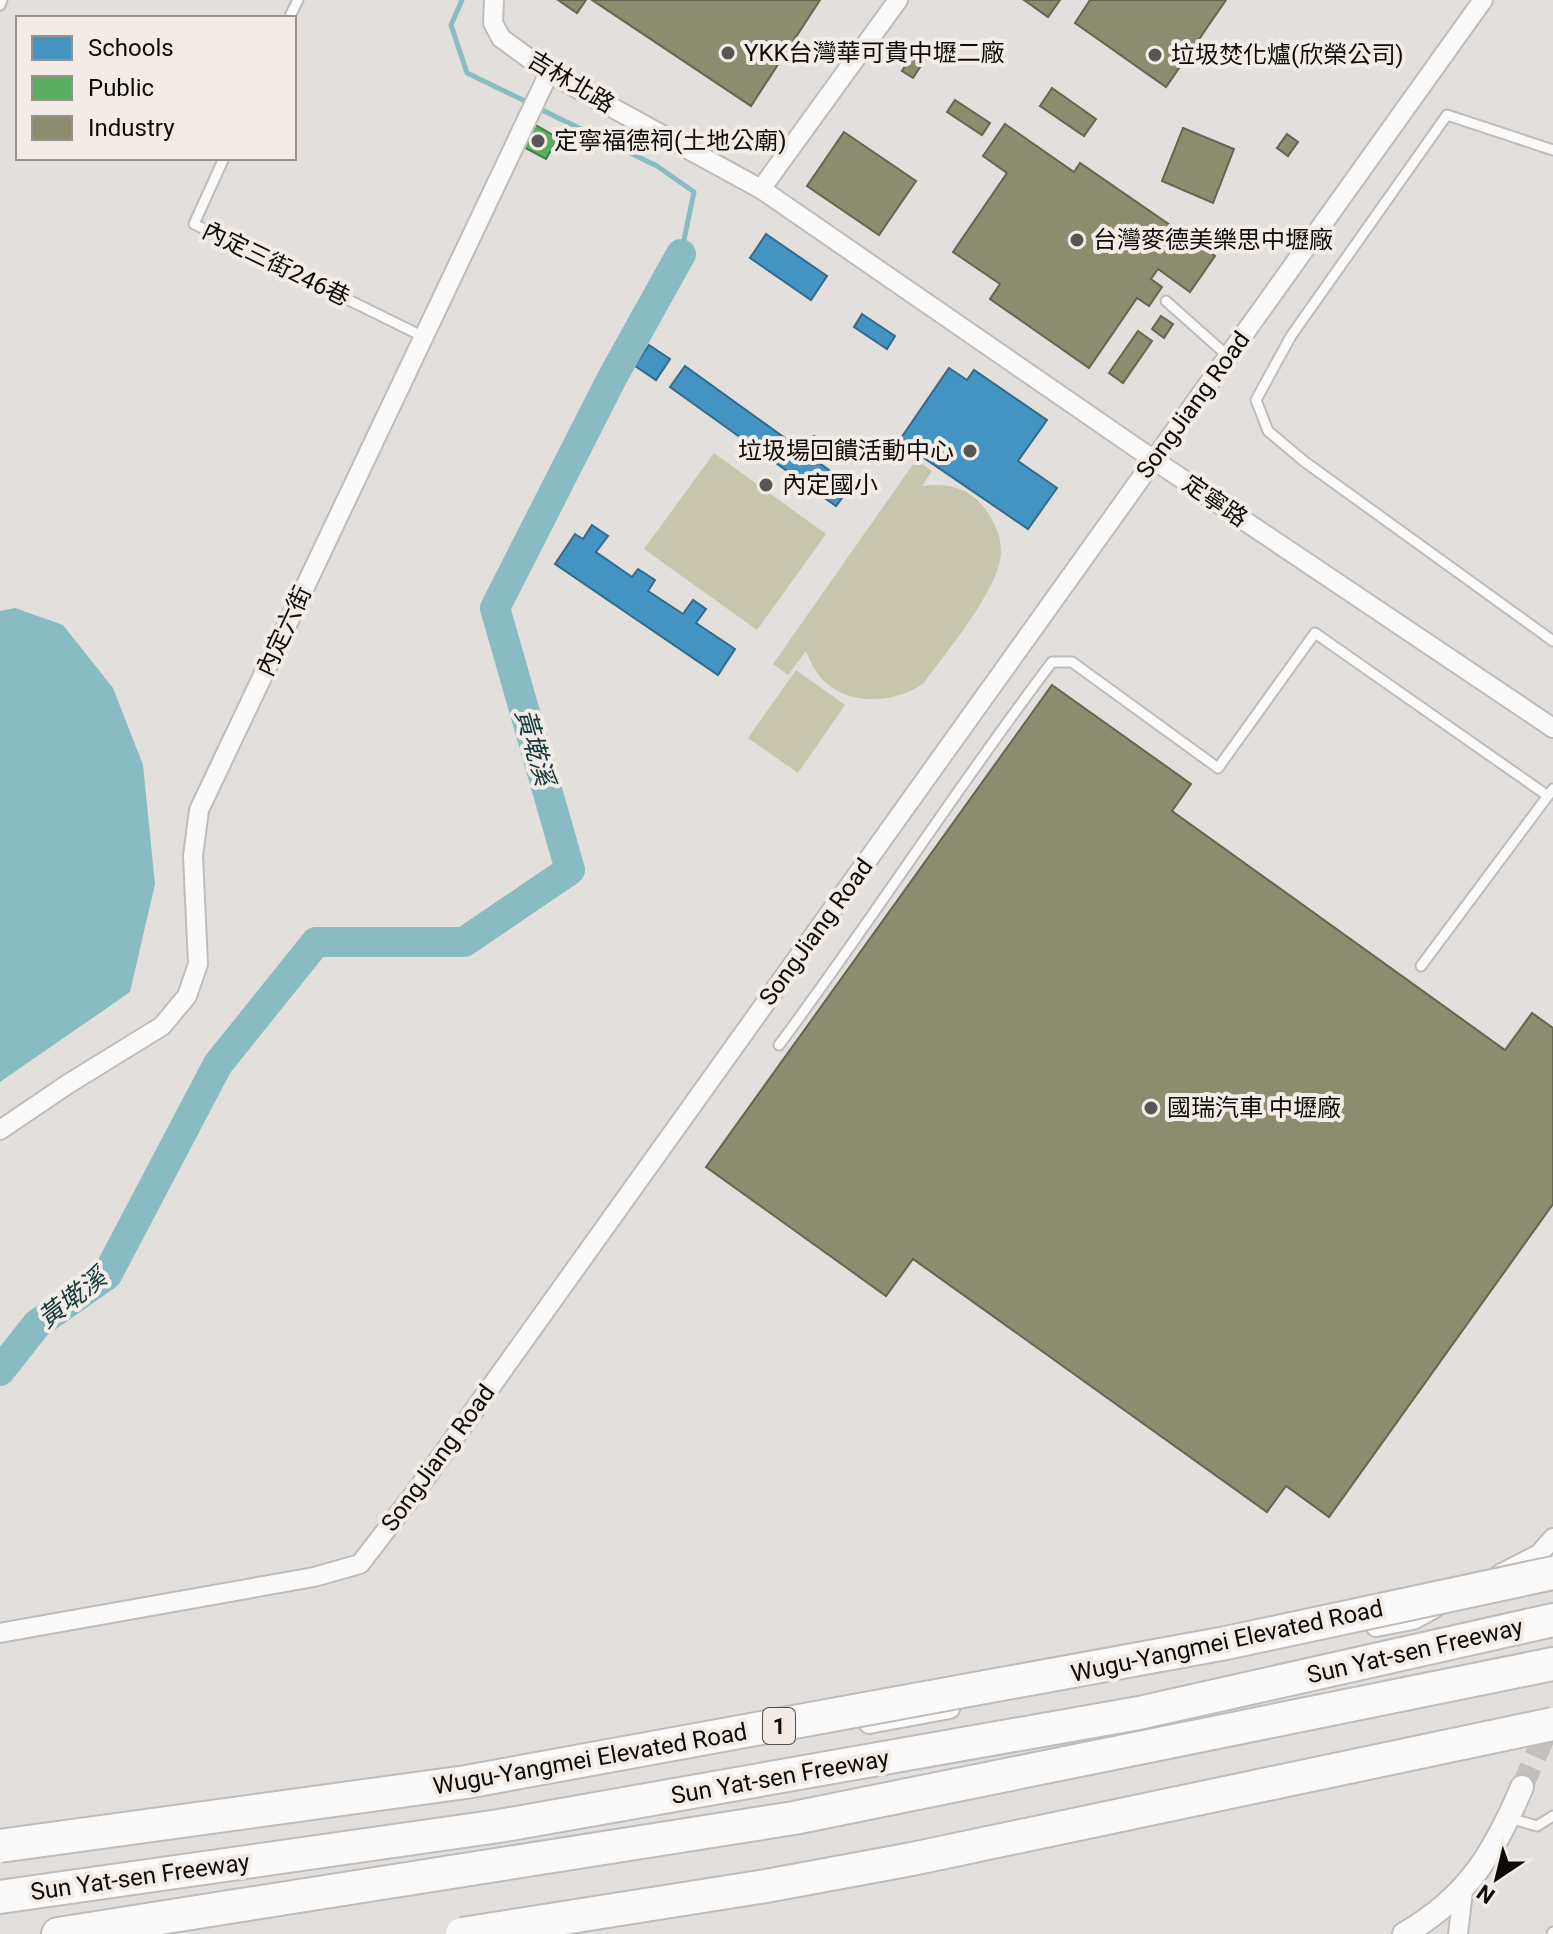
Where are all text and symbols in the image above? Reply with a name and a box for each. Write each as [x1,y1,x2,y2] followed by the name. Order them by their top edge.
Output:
[16,16,296,160] legend
[88,34,174,62] text: Schools
[744,39,1005,67] place label: YKK台灣華可貴中壢二廠
[1171,41,1404,69] place label: 垃圾焚化爐(欣榮公司)
[719,44,737,62] marker: YKK台灣華可貴中壢二廠
[523,45,619,119] street label: 吉林北路
[1146,46,1164,64] marker: 垃圾焚化爐(欣榮公司)
[88,74,154,102] text: Public
[88,114,175,142] text: Industry
[554,127,787,155] place label: 定寧福德祠(土地公廟)
[529,132,547,150] marker: 定寧福德祠(土地公廟)
[198,216,354,312] street label: 內定三街246巷
[1093,226,1333,254] place label: 台灣麥德美樂思中壢廠
[1068,231,1086,249] marker: 台灣麥德美樂思中壢廠
[1130,326,1256,484] street label: SongJiang Road
[738,437,954,465] place label: 垃圾場回饋活動中心
[961,442,979,460] marker: 垃圾場回饋活動中心
[1177,469,1253,533] street label: 定寧路
[782,471,878,499] place label: 內定國小
[757,476,775,494] marker: 內定國小
[251,582,317,680] street label: 內定六街
[510,705,561,792] water label: 黃墘溪
[753,853,879,1011] street label: SongJiang Road
[1167,1094,1341,1122] place label: 國瑞汽車 中壢廠
[1142,1099,1160,1117] marker: 國瑞汽車 中壢廠
[32,1260,115,1334] water label: 黃墘溪
[375,1379,501,1537] street label: SongJiang Road
[1068,1594,1386,1688] street label: Wugu-Yangmei Elevated Road
[1304,1612,1526,1689] street label: Sun Yat-sen Freeway
[763,1708,795,1744] road number: 1
[431,1718,749,1800] street label: Wugu-Yangmei Elevated Road
[669,1744,892,1810] street label: Sun Yat-sen Freeway
[1457,1838,1537,1918] north arrow
[29,1848,252,1906] street label: Sun Yat-sen Freeway
[1472,1879,1499,1909] text: N

